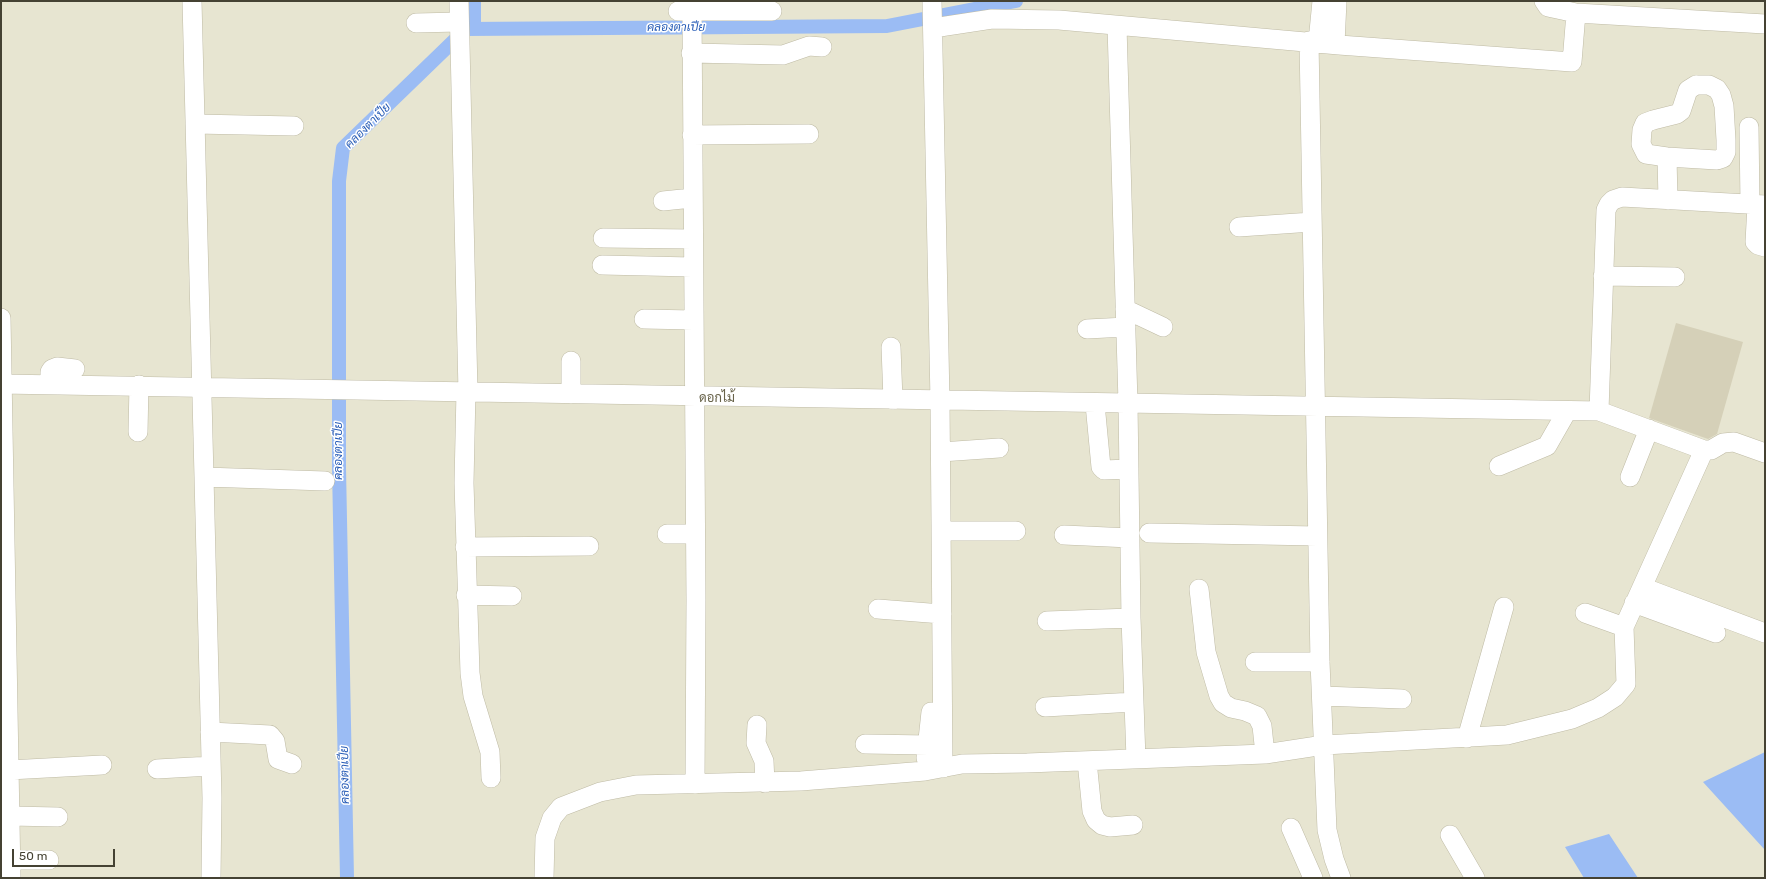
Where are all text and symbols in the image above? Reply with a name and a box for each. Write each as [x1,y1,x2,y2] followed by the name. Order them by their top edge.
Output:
[647,21,705,35] water label: คลองตาเปีย
[342,100,394,152] water label: คลองตาเปีย
[699,390,735,406] district label: ดอกไม้
[332,422,346,480] water label: คลองตาเปีย
[337,746,353,804] water label: คลองตาเปีย
[14,841,117,867] scale bar
[19,849,47,863] text: 50 m

